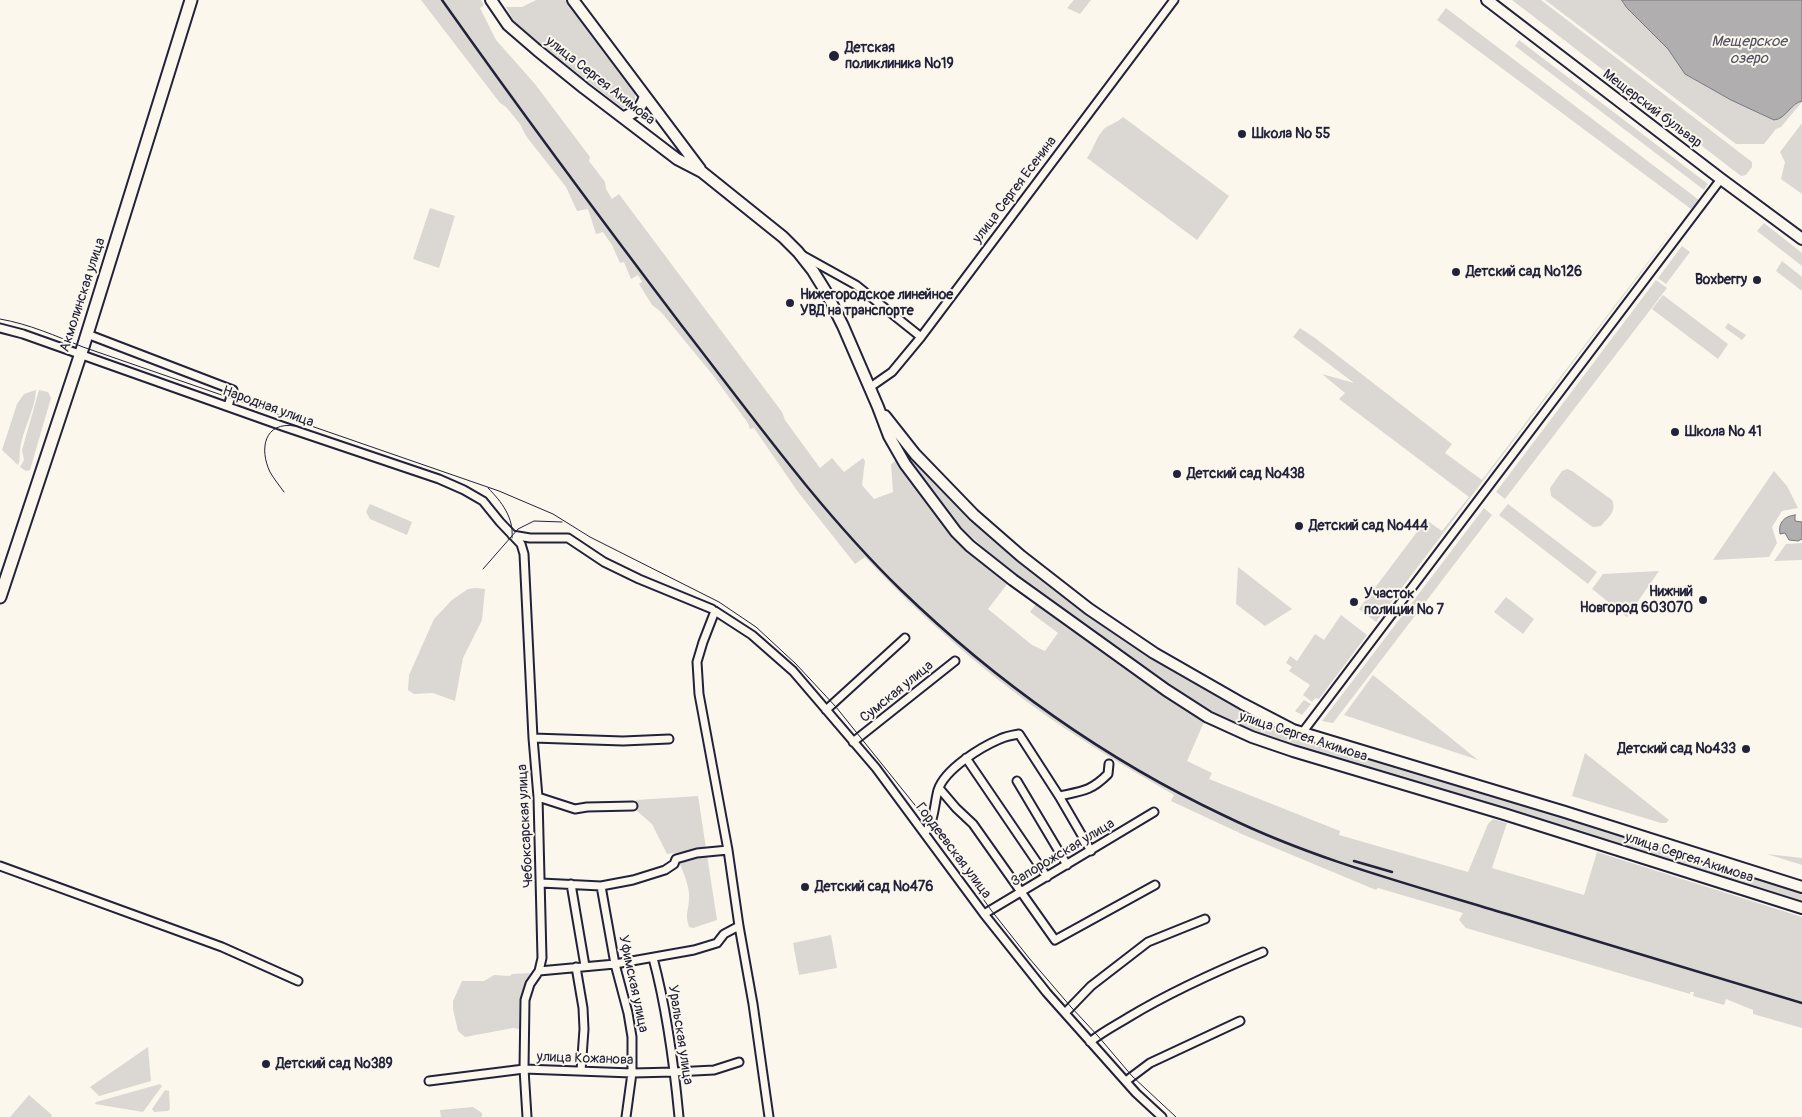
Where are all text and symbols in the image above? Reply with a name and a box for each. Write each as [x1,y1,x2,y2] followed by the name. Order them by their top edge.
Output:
[542,33,658,129] street label: улица Сергея Акимова
[1711,33,1787,68] water label: Мещерское озеро
[845,40,954,72] place label: Детская поликлиника №19
[827,49,841,63] marker: Детская поликлиника №19
[1599,66,1705,152] street label: Мещерский бульвар
[1252,126,1330,142] place label: Школа № 55
[1236,128,1248,140] marker: Школа № 55
[969,133,1061,247] street label: улица Сергея Есенина
[57,236,109,354] street label: Акмолинская улица
[1466,264,1582,280] place label: Детский сад №126
[1450,266,1462,278] marker: Детский сад №126
[1695,272,1747,288] place label: Boxberry
[1751,274,1763,286] marker: Boxberry
[800,287,953,320] place label: Нижегородское линейное УВД на транспорте
[784,297,796,309] marker: Нижегородское линейное УВД на транспорте
[220,383,316,431] street label: Народная улица
[1685,424,1762,440] place label: Школа № 41
[1669,426,1681,438] marker: Школа № 41
[1187,466,1305,482] place label: Детский сад №438
[1171,468,1183,480] marker: Детский сад №438
[1309,518,1428,534] place label: Детский сад №444
[1293,520,1305,532] marker: Детский сад №444
[1580,584,1693,616] place label: Нижний Новгород 603070
[1364,586,1444,618] place label: Участок полиции № 7
[1697,594,1709,606] marker: Нижний Новгород 603070
[1348,596,1360,608] marker: Участок полиции № 7
[857,657,937,727] street label: Сумская улица
[1237,708,1369,766] street label: улица Сергея Акимова
[1618,741,1736,757] place label: Детский сад №433
[1740,743,1752,755] marker: Детский сад №433
[514,764,538,888] street label: Чебоксарская улица
[912,800,994,902] street label: Гордеевская улица
[1008,815,1118,891] street label: Запорожская улица
[1623,829,1755,887] street label: улица Сергея Акимова
[815,879,933,895] place label: Детский сад №476
[799,881,811,893] marker: Детский сад №476
[614,934,652,1034] street label: Уфимская улица
[664,984,696,1086] street label: Уральская улица
[536,1049,634,1069] street label: улица Кожанова
[276,1056,393,1072] place label: Детский сад №389
[260,1058,272,1070] marker: Детский сад №389

